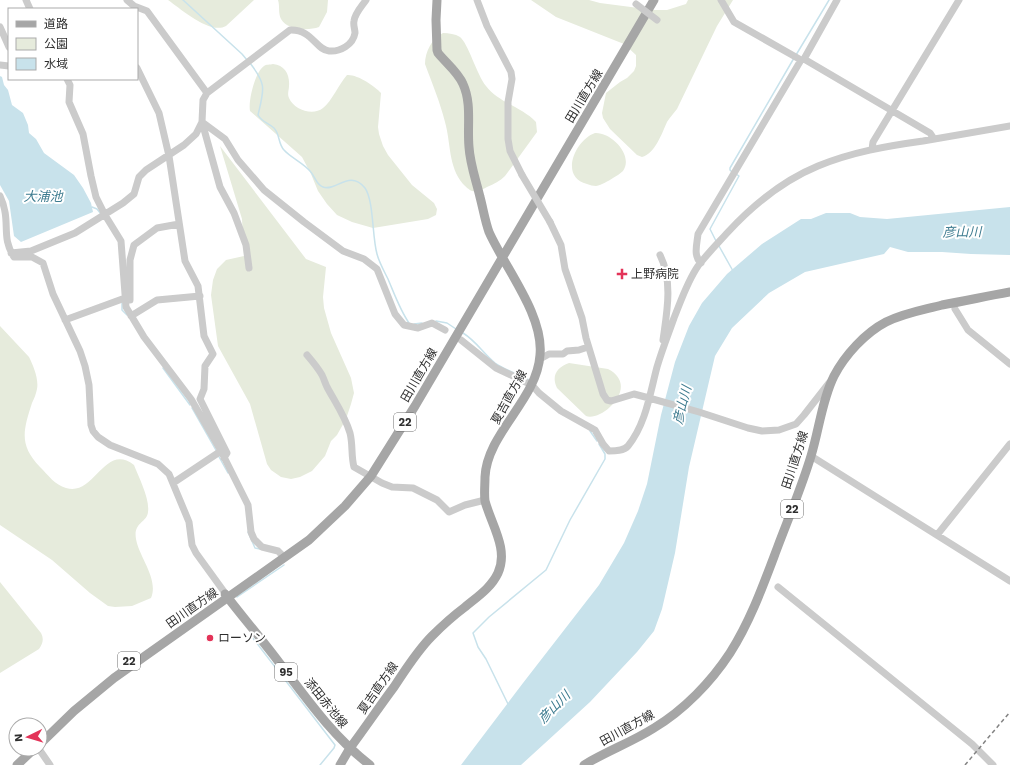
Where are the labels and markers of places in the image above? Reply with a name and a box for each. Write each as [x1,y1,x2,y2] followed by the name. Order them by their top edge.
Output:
[631,267,679,281] place label: 上野病院
[616,268,628,280] marker: 上野病院
[218,631,266,645] place label: ローソン
[205,633,215,643] marker: ローソン

